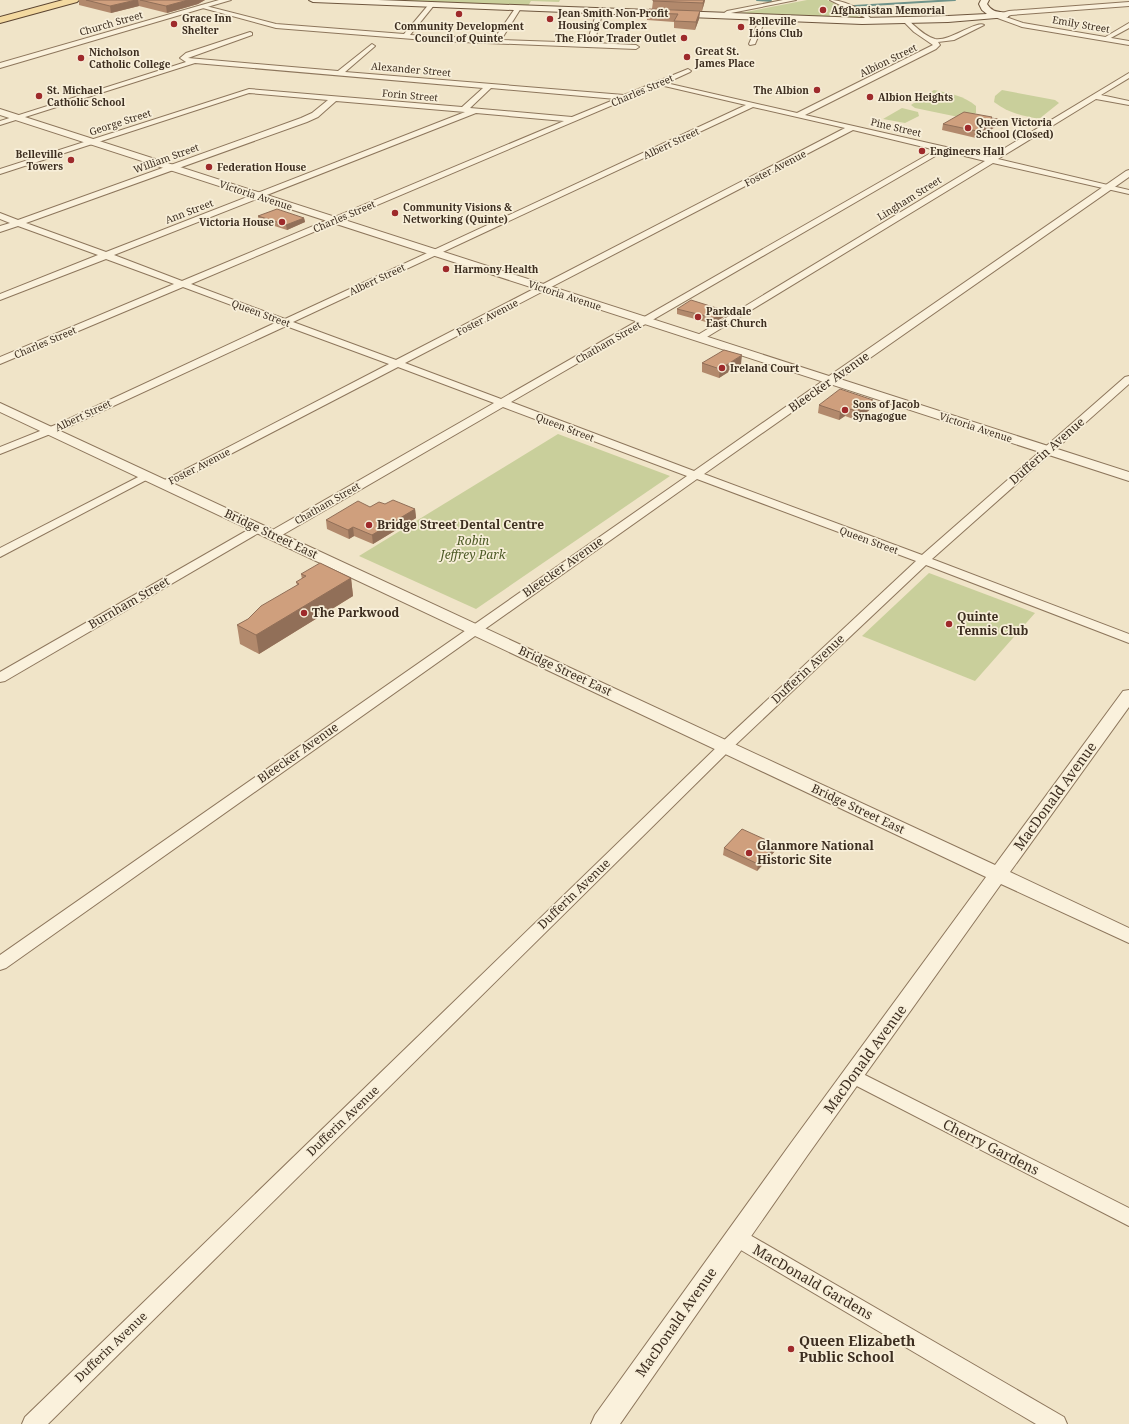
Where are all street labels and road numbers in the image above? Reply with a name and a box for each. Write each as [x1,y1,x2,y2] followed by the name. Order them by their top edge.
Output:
[78,7,145,39] street label: Church Street
[1051,12,1111,36] street label: Emily Street
[857,40,919,80] street label: Albion Street
[371,59,452,80] street label: Alexander Street
[609,70,676,109] street label: Charles Street
[381,86,439,104] street label: Forin Street
[87,105,153,139] street label: George Street
[869,114,923,140] street label: Pine Street
[641,124,702,162] street label: Albert Street
[131,140,201,176] street label: William Street
[742,146,808,190] street label: Foster Avenue
[874,172,944,223] street label: Lingham Street
[218,177,294,213] street label: Victoria Avenue
[163,195,215,227] street label: Ann Street
[311,196,378,235] street label: Charles Street
[347,260,408,298] street label: Albert Street
[527,277,603,313] street label: Victoria Avenue
[454,295,520,339] street label: Foster Avenue
[230,296,293,330] street label: Queen Street
[573,317,644,366] street label: Chatham Street
[12,322,79,361] street label: Charles Street
[785,347,873,416] street label: Bleecker Avenue
[53,396,114,434] street label: Albert Street
[534,409,597,445] street label: Queen Street
[938,409,1014,445] street label: Victoria Avenue
[1005,413,1088,488] street label: Dufferin Avenue
[166,444,232,488] street label: Foster Avenue
[292,478,363,527] street label: Chatham Street
[222,504,321,563] street label: Bridge Street East
[838,523,901,557] street label: Queen Street
[519,532,607,601] street label: Bleecker Avenue
[85,572,172,633] street label: Burnham Street
[767,630,848,707] street label: Dufferin Avenue
[516,641,615,700] street label: Bridge Street East
[254,718,342,787] street label: Bleecker Avenue
[1009,738,1100,854] street label: MacDonald Avenue
[809,779,908,838] street label: Bridge Street East
[534,855,614,933] street label: Dufferin Avenue
[819,1001,910,1117] street label: MacDonald Avenue
[303,1082,383,1160] street label: Dufferin Avenue
[940,1114,1043,1179] street label: Cherry Gardens
[750,1239,877,1324] street label: MacDonald Gardens
[631,1263,721,1380] street label: MacDonald Avenue
[71,1308,151,1386] street label: Dufferin Avenue

